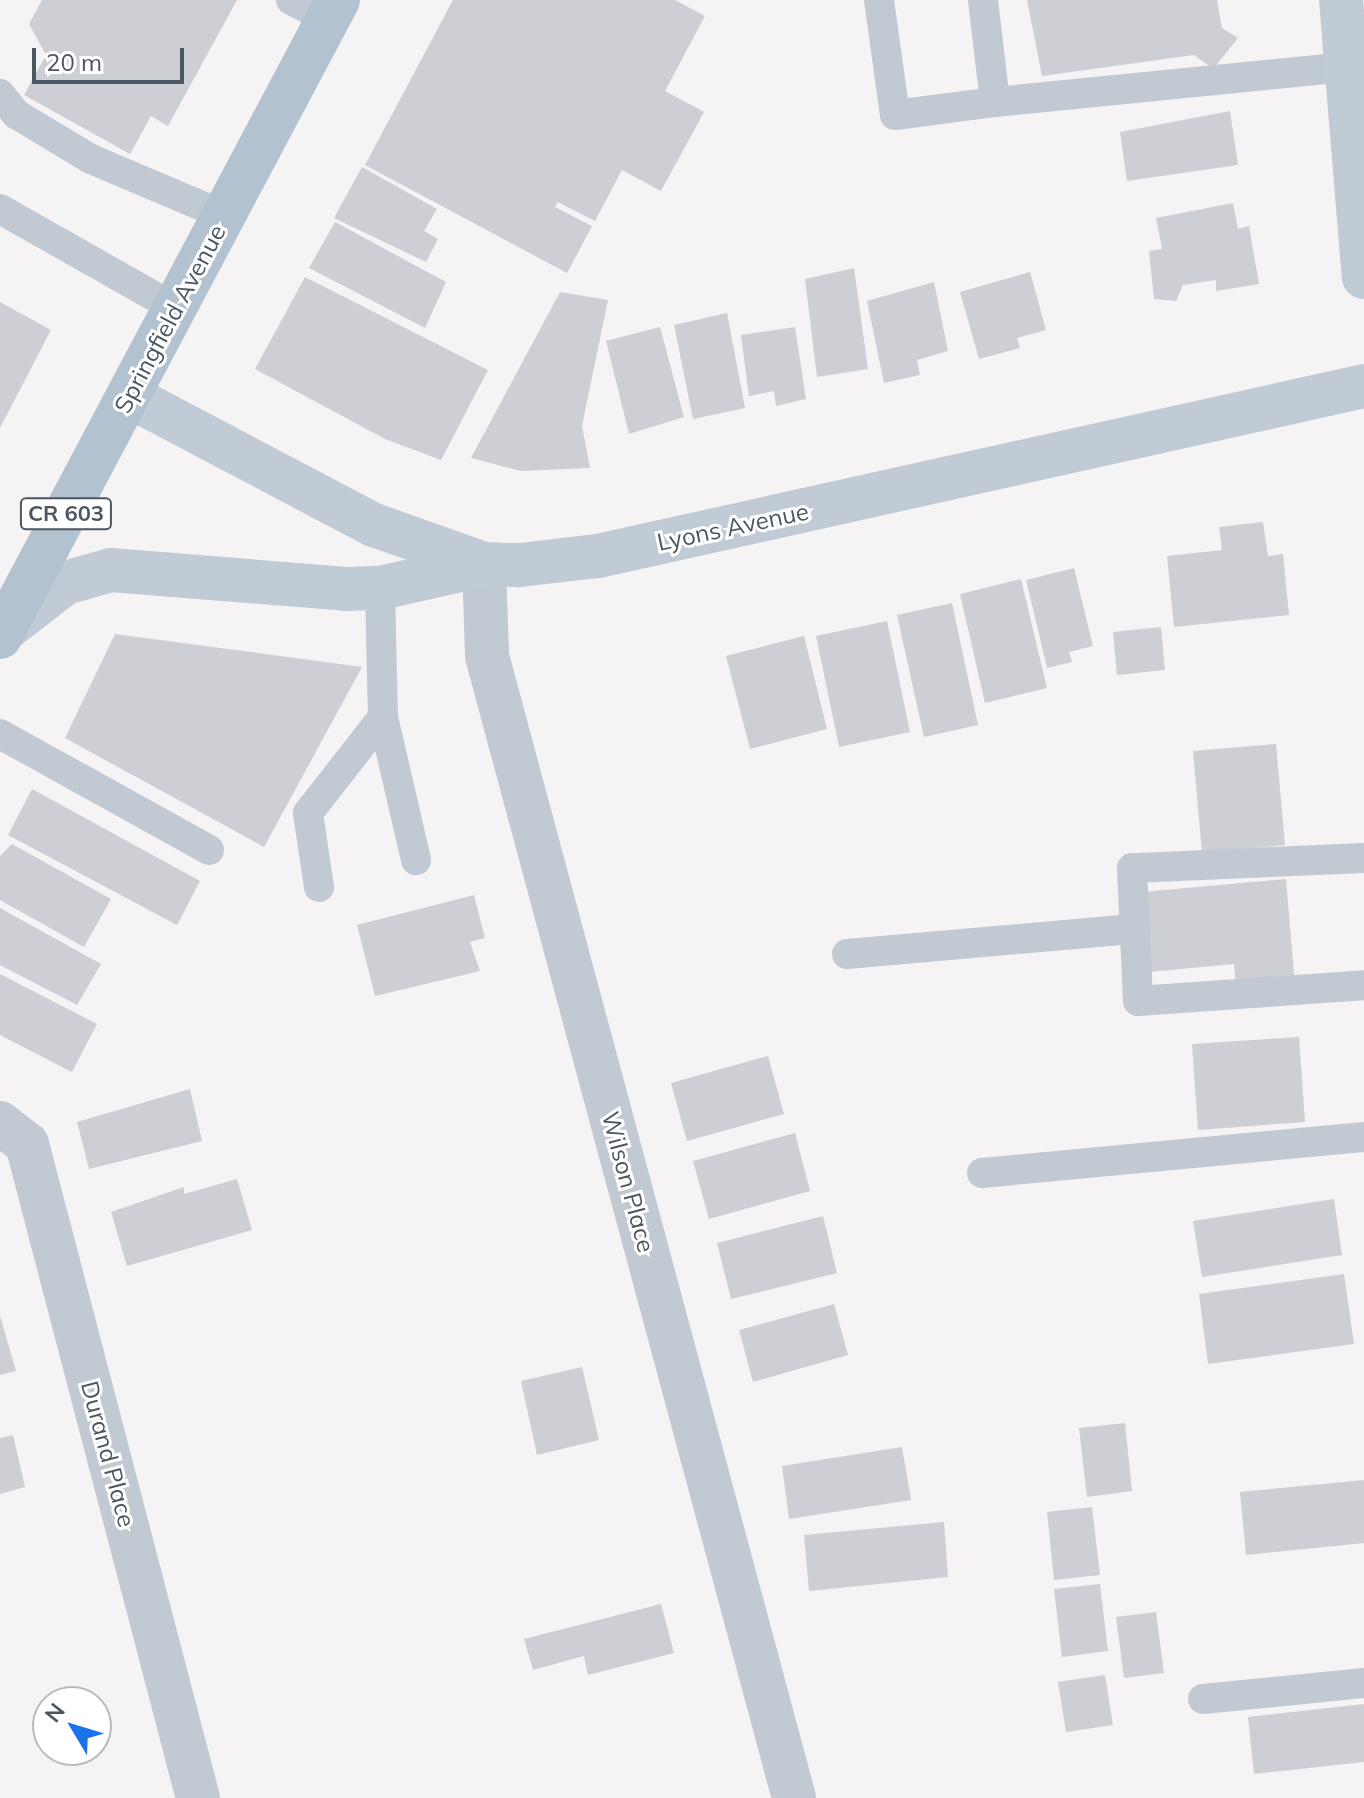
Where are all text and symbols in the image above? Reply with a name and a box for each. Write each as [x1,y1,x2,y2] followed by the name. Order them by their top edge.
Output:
[36,32,188,82] scale bar
[46,47,102,77] text: 20 m
[108,220,232,418] street label: Springfield Avenue
[18,496,114,532] road number: CR 603
[655,497,811,557] street label: Lyons Avenue
[595,1108,661,1256] street label: Wilson Place
[75,1378,141,1530] street label: Durand Place
[32,1686,112,1766] north arrow
[39,1697,71,1728] text: N

